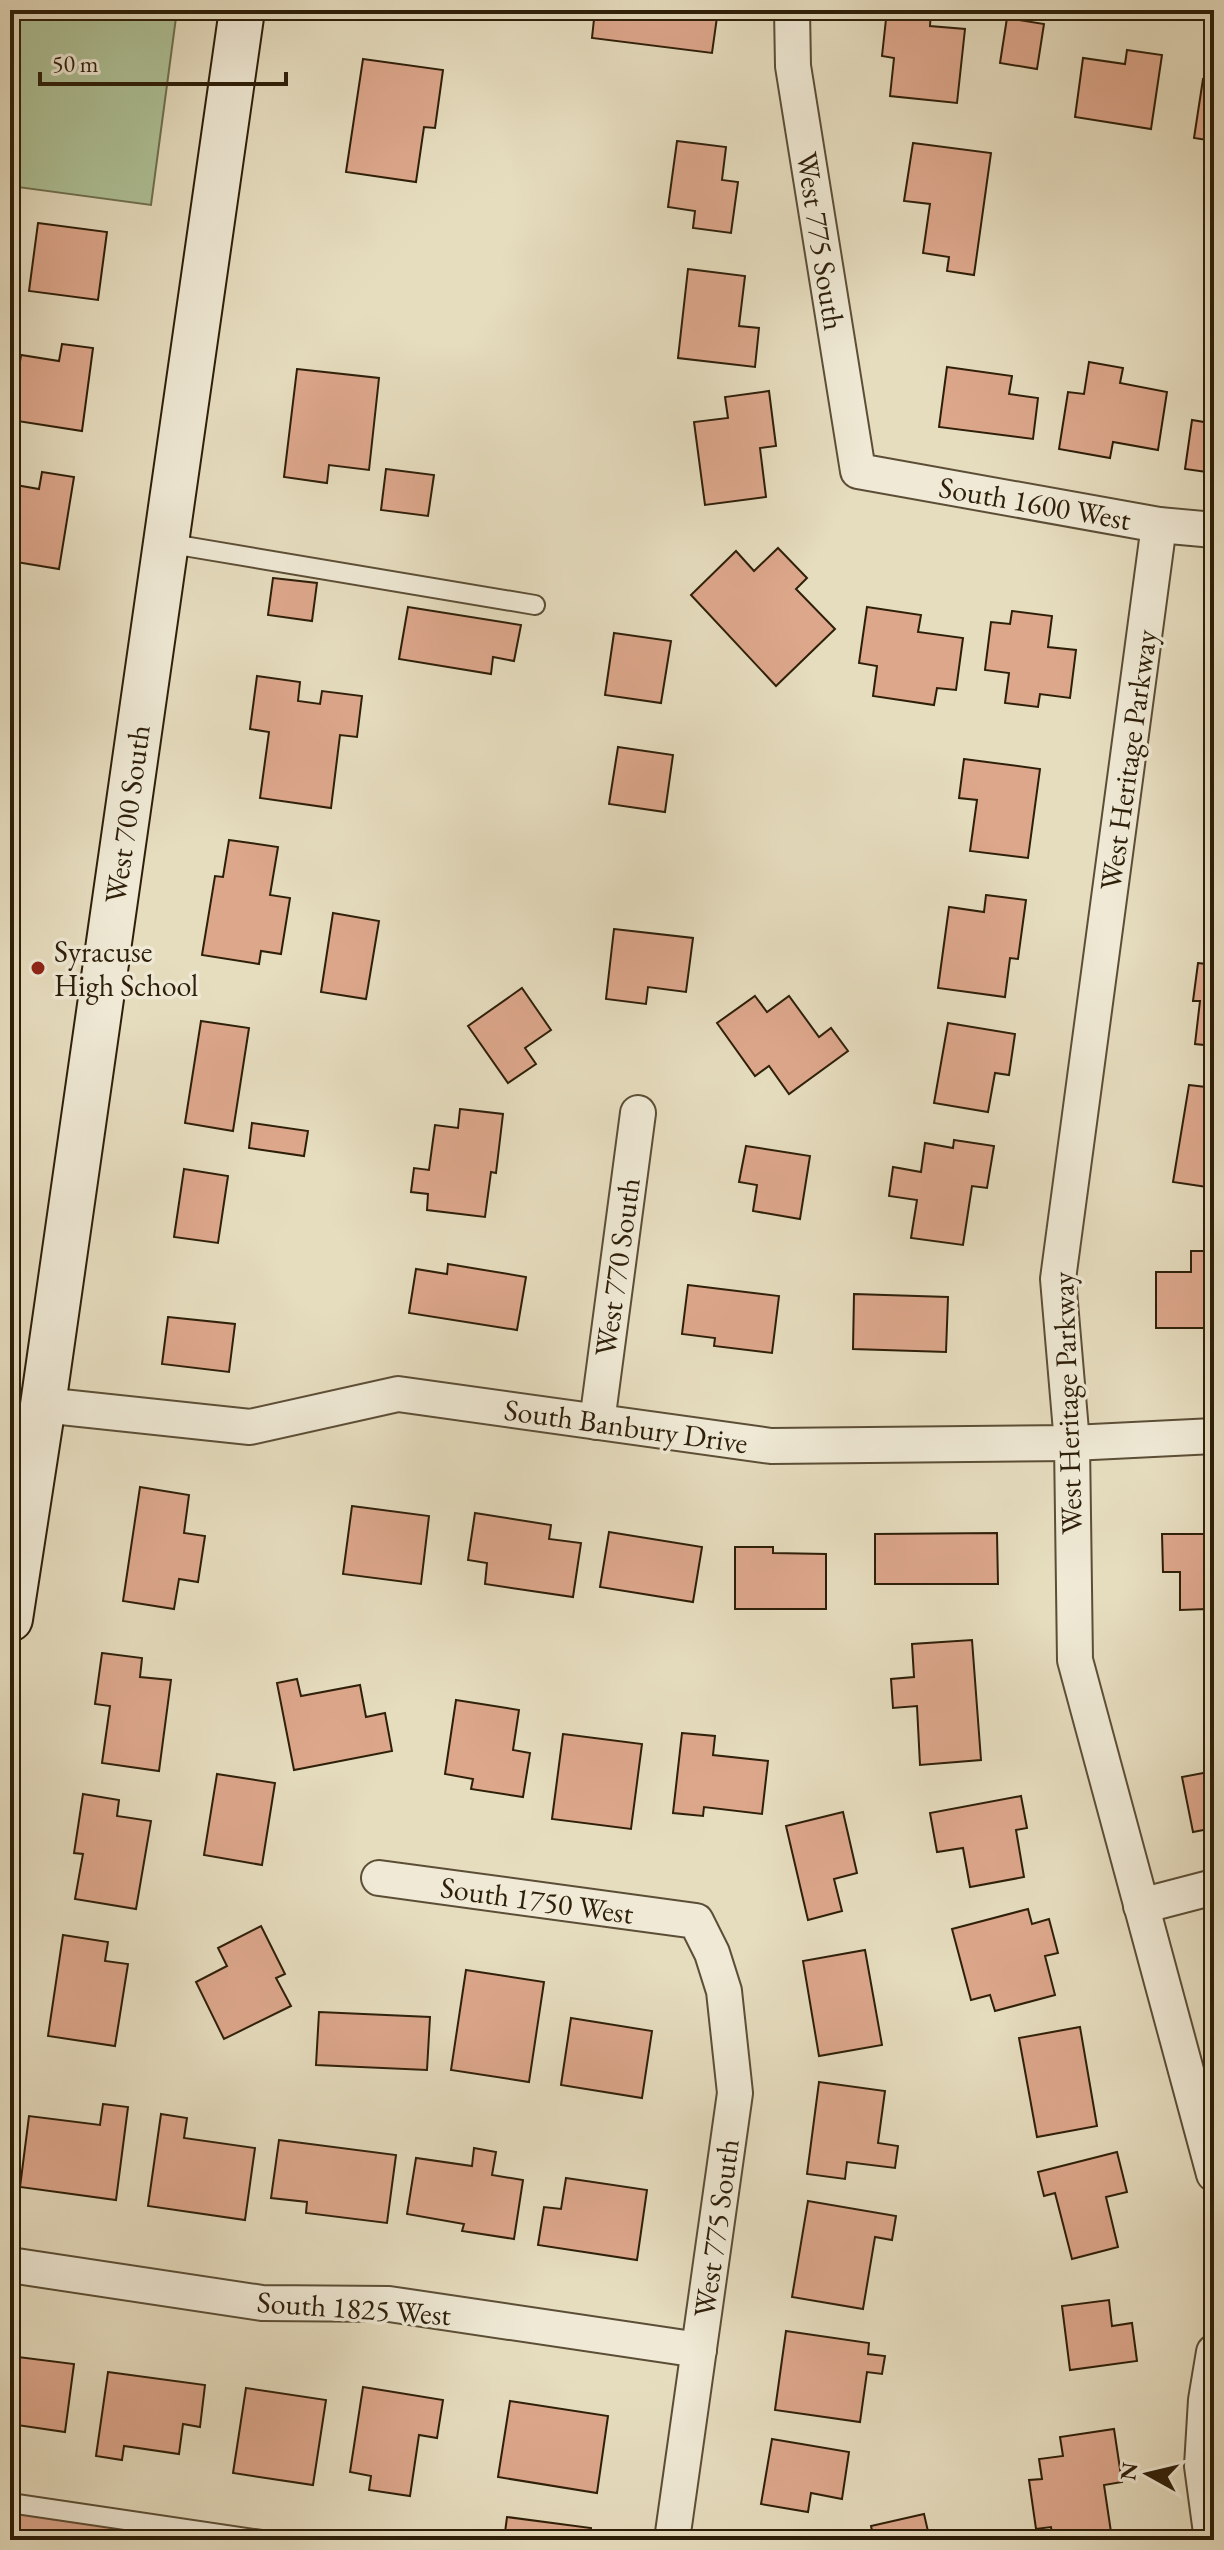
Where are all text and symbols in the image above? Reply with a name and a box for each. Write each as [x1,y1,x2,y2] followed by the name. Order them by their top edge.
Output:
[40,36,286,86] scale bar
[52,48,99,79] text: 50 m
[788,149,854,333] street label: West 775 South
[936,467,1135,539] street label: South 1600 West
[1090,626,1166,893] street label: West Heritage Parkway
[95,722,159,906] street label: West 700 South
[54,932,198,1005] place label: Syracuse High School
[29,959,47,977] marker: Syracuse High School
[585,1175,649,1359] street label: West 770 South
[1043,1270,1091,1535] street label: West Heritage Parkway
[502,1390,750,1462] street label: South Banbury Drive
[438,1867,637,1933] street label: South 1750 West
[684,2136,748,2320] street label: West 775 South
[256,2282,453,2334] street label: South 1825 West
[1108,2434,1188,2514] north arrow
[1113,2460,1144,2482] text: N

